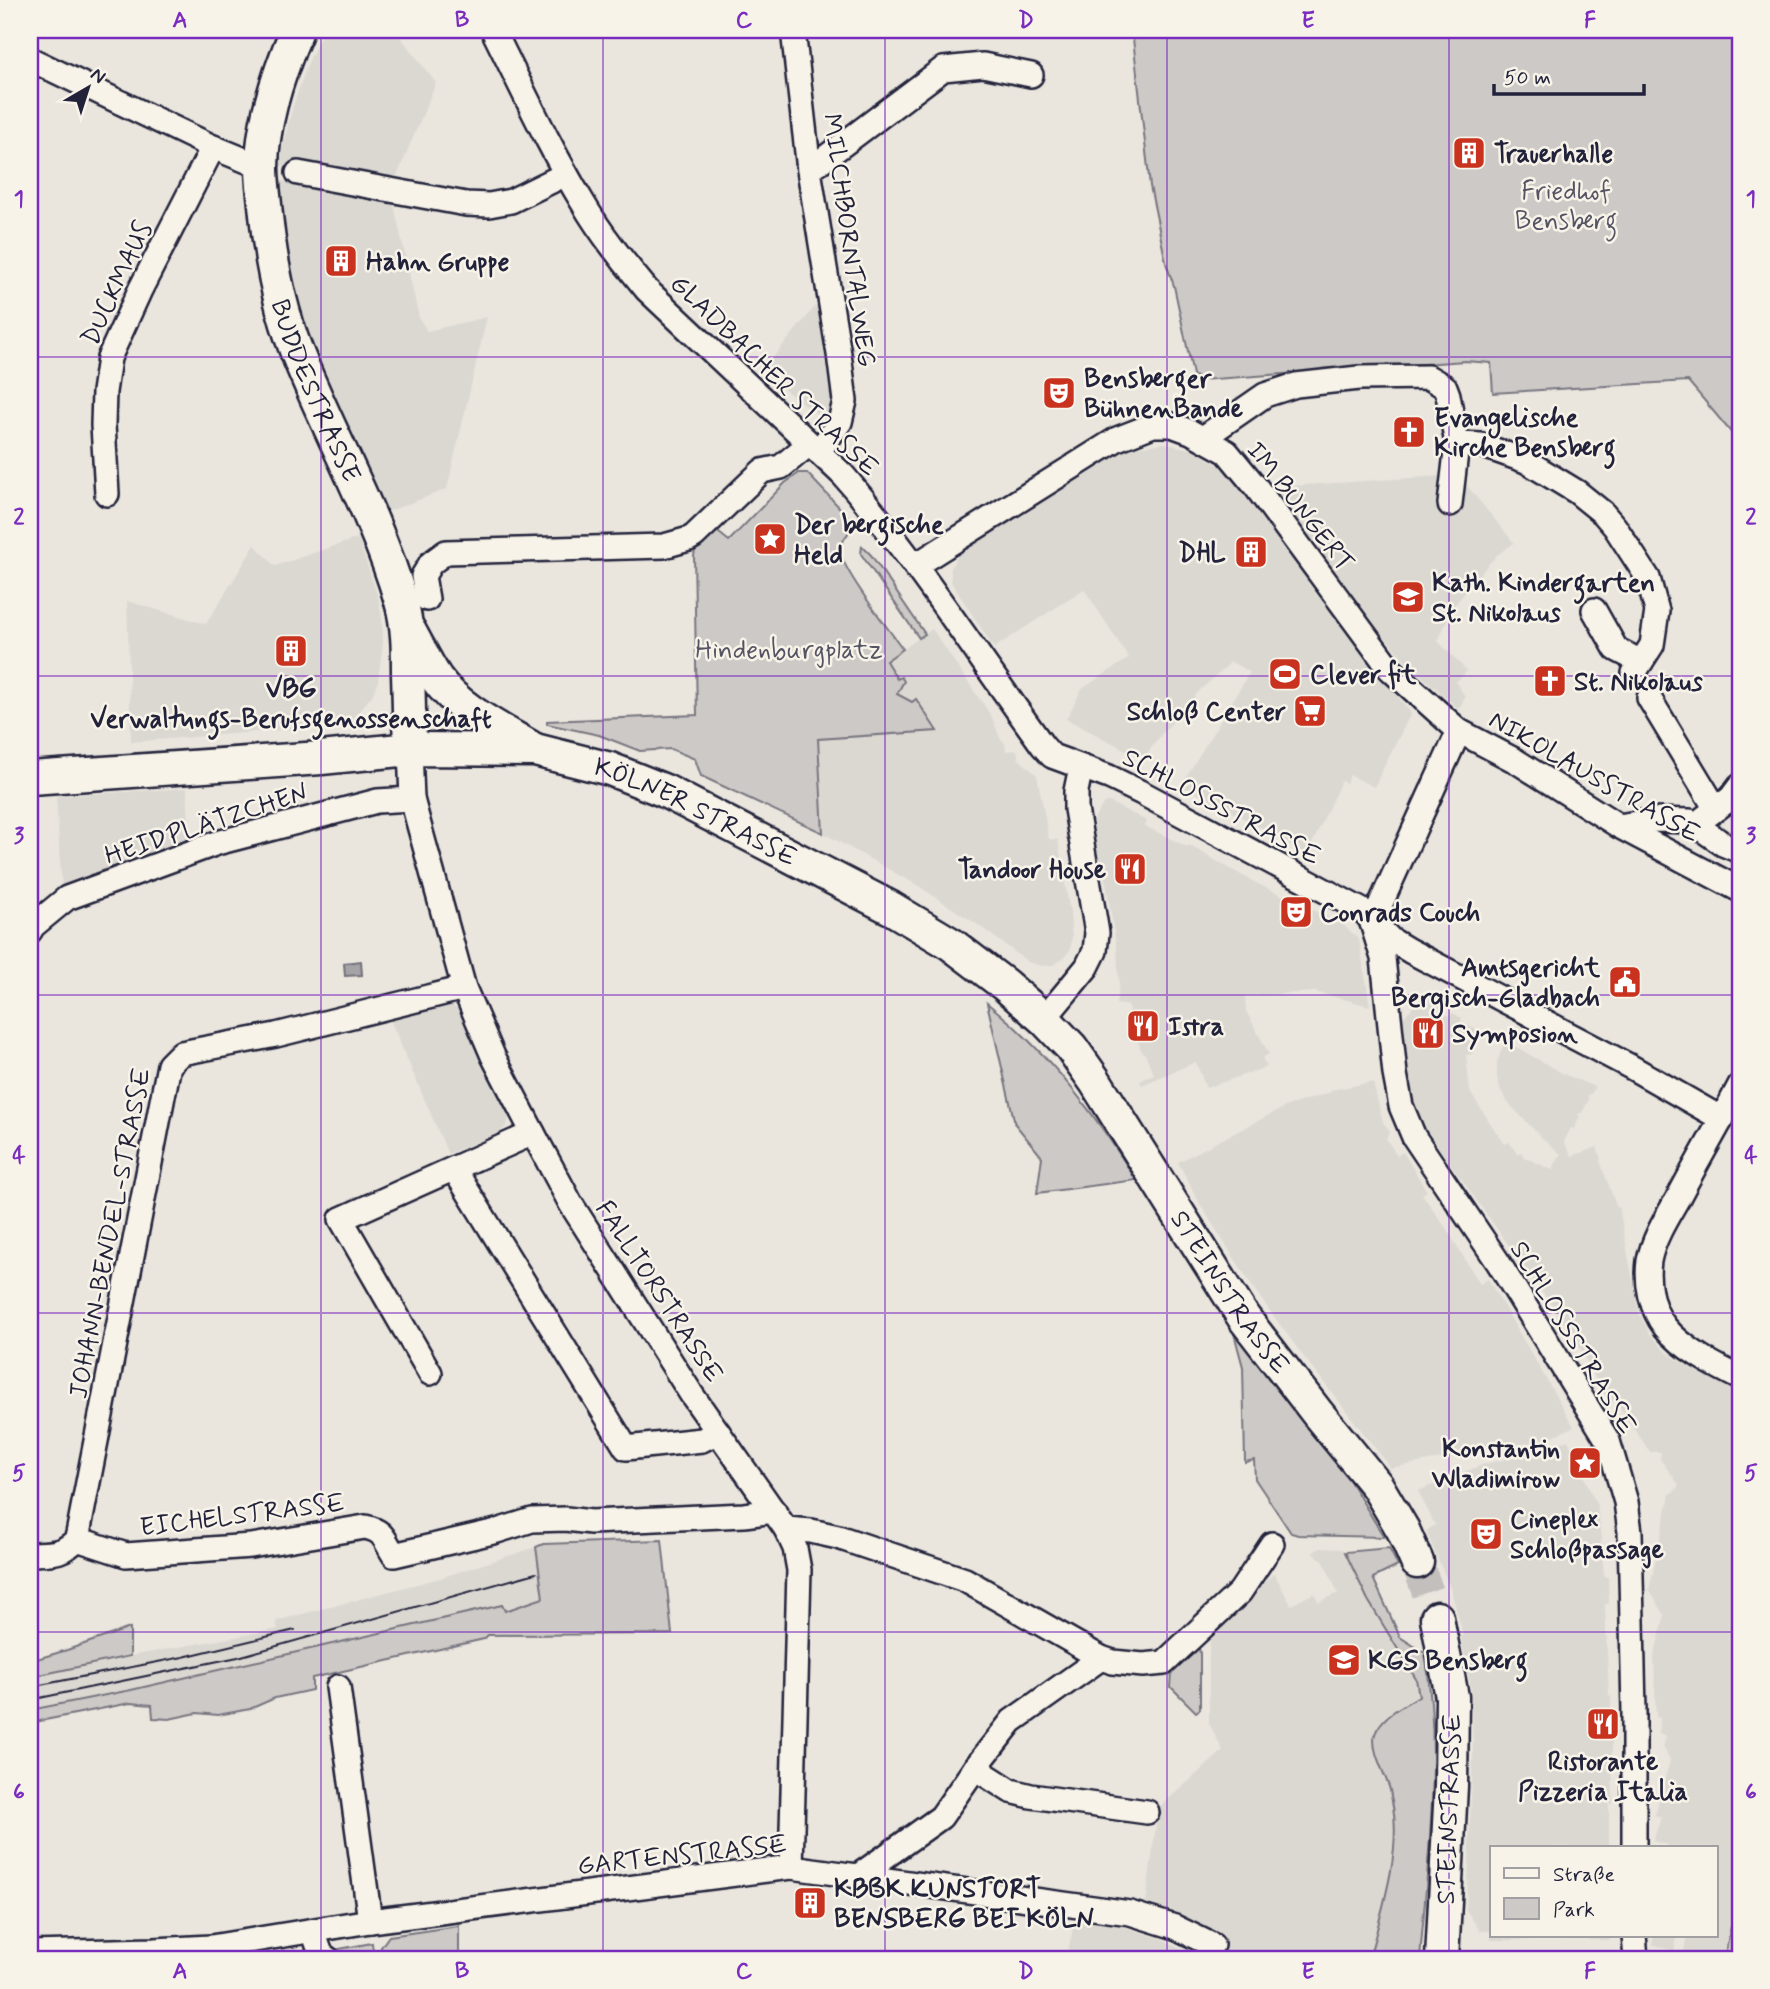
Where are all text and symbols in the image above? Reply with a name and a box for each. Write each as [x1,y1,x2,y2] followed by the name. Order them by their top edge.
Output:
[172,6,188,36] text: A
[455,6,470,36] text: B
[736,6,753,36] text: C
[1018,6,1034,36] text: D
[1301,6,1315,36] text: E
[1584,6,1596,36] text: F
[52,52,122,122] north arrow
[1494,52,1644,96] scale bar
[85,62,111,90] text: N
[1504,64,1551,92] text: 50 m
[813,111,883,369] street label: MILCHBORNTALWEG
[1450,134,1488,172] building icon: Trauerhalle
[1494,138,1613,172] place label: Trauerhalle
[1515,175,1617,242] park label: Friedhof Bensberg
[14,185,24,215] text: 1
[1746,185,1756,215] text: 1
[74,216,161,352] street label: DUCKMAUS
[322,242,360,280] building icon: Hahn Gruppe
[366,246,509,280] place label: Hahn Gruppe
[662,268,885,485] street label: GLADBACHER STRASSE
[262,296,368,488] street label: BUDDESTRASSE
[1084,363,1243,427] place label: Bensberger BühnenBande
[1040,374,1078,412] theatre icon: Bensberger BühnenBande
[1434,402,1616,469] place label: Evangelische Kirche Bensberg
[1390,413,1428,451] church icon: Evangelische Kirche Bensberg
[1238,435,1361,579] street label: IM BUNGERT
[13,503,25,533] text: 2
[1745,503,1757,533] text: 2
[794,509,944,573] place label: Der bergische Held
[751,520,789,558] place icon: Der bergische Held
[1232,533,1270,571] building icon: DHL
[1178,537,1226,571] place label: DHL
[1432,567,1655,631] place label: Kath. Kindergarten St. Nikolaus
[1389,578,1427,616] school or university icon: Kath. Kindergarten St. Nikolaus
[272,632,310,670] building icon: VBG Verwaltungs-Berufsgenossenschaft
[695,634,883,668] park label: Hindenburgplatz
[1266,655,1304,693] sports icon: Clever fit
[1310,659,1417,693] place label: Clever fit
[1531,662,1569,700] church icon: St. Nikolaus
[1574,666,1703,700] place label: St. Nikolaus
[90,673,492,740] place label: VBG Verwaltungs-Berufsgenossenschaft
[1291,692,1329,730] supermarket icon: Schloß Center
[1127,696,1286,730] place label: Schloß Center
[1482,703,1706,852] street label: NIKOLAUSSTRASSE
[1116,741,1326,874] street label: SCHLOSSSTRASSE
[591,751,802,875] street label: KÖLNER STRASSE
[100,776,313,874] street label: HEIDPLÄTZCHEN
[14,822,25,852] text: 3
[1746,822,1757,852] text: 3
[1111,850,1149,888] restaurant icon: Tandoor House
[958,854,1106,888] place label: Tandoor House
[1277,893,1315,931] theatre icon: Conrads Couch
[1320,897,1480,931] place label: Conrads Couch
[1391,952,1601,1019] place label: Amtsgericht Bergisch-Gladbach
[1606,963,1644,1001] public building icon: Amtsgericht Bergisch-Gladbach
[1124,1007,1162,1045] restaurant icon: Istra
[1168,1011,1224,1045] place label: Istra
[1409,1014,1447,1052] restaurant icon: Symposion
[1452,1018,1578,1052] place label: Symposion
[62,1065,160,1402] street label: JOHANN-BENDEL-STRASSE
[12,1141,26,1171] text: 4
[1744,1141,1758,1171] text: 4
[587,1194,730,1390] street label: FALLTORSTRASSE
[1162,1205,1296,1382] street label: STEINSTRASSE
[1501,1235,1643,1441] street label: SCHLOSSSTRASSE
[1431,1433,1560,1497] place label: Konstantin Wladimirow
[1566,1444,1604,1482] place icon: Konstantin Wladimirow
[12,1459,26,1489] text: 5
[1744,1459,1758,1489] text: 5
[138,1487,347,1545] street label: EICHELSTRASSE
[1510,1504,1664,1569] place label: Cineplex Schloßpassage
[1467,1515,1505,1553] theatre icon: Cineplex Schloßpassage
[1325,1641,1363,1679] school or university icon: KGS Bensberg
[1368,1645,1528,1682] place label: KGS Bensberg
[1584,1705,1622,1743] restaurant icon: Ristorante Pizzeria Italia
[1430,1713,1470,1905] street label: STEINSTRASSE
[1518,1746,1688,1810] place label: Ristorante Pizzeria Italia
[13,1778,25,1808] text: 6
[1745,1778,1757,1808] text: 6
[576,1828,789,1884] street label: GARTENSTRASSE
[1490,1846,1718,1937] legend
[1553,1861,1615,1889] text: Straße
[834,1873,1095,1937] place label: KBBK KUNSTORT BENSBERG BEI KÖLN
[791,1884,829,1922] building icon: KBBK KUNSTORT BENSBERG BEI KÖLN
[1553,1896,1595,1924] text: Park
[172,1957,188,1987] text: A
[455,1957,470,1987] text: B
[736,1957,753,1987] text: C
[1018,1957,1034,1987] text: D
[1301,1957,1315,1987] text: E
[1584,1957,1596,1987] text: F

